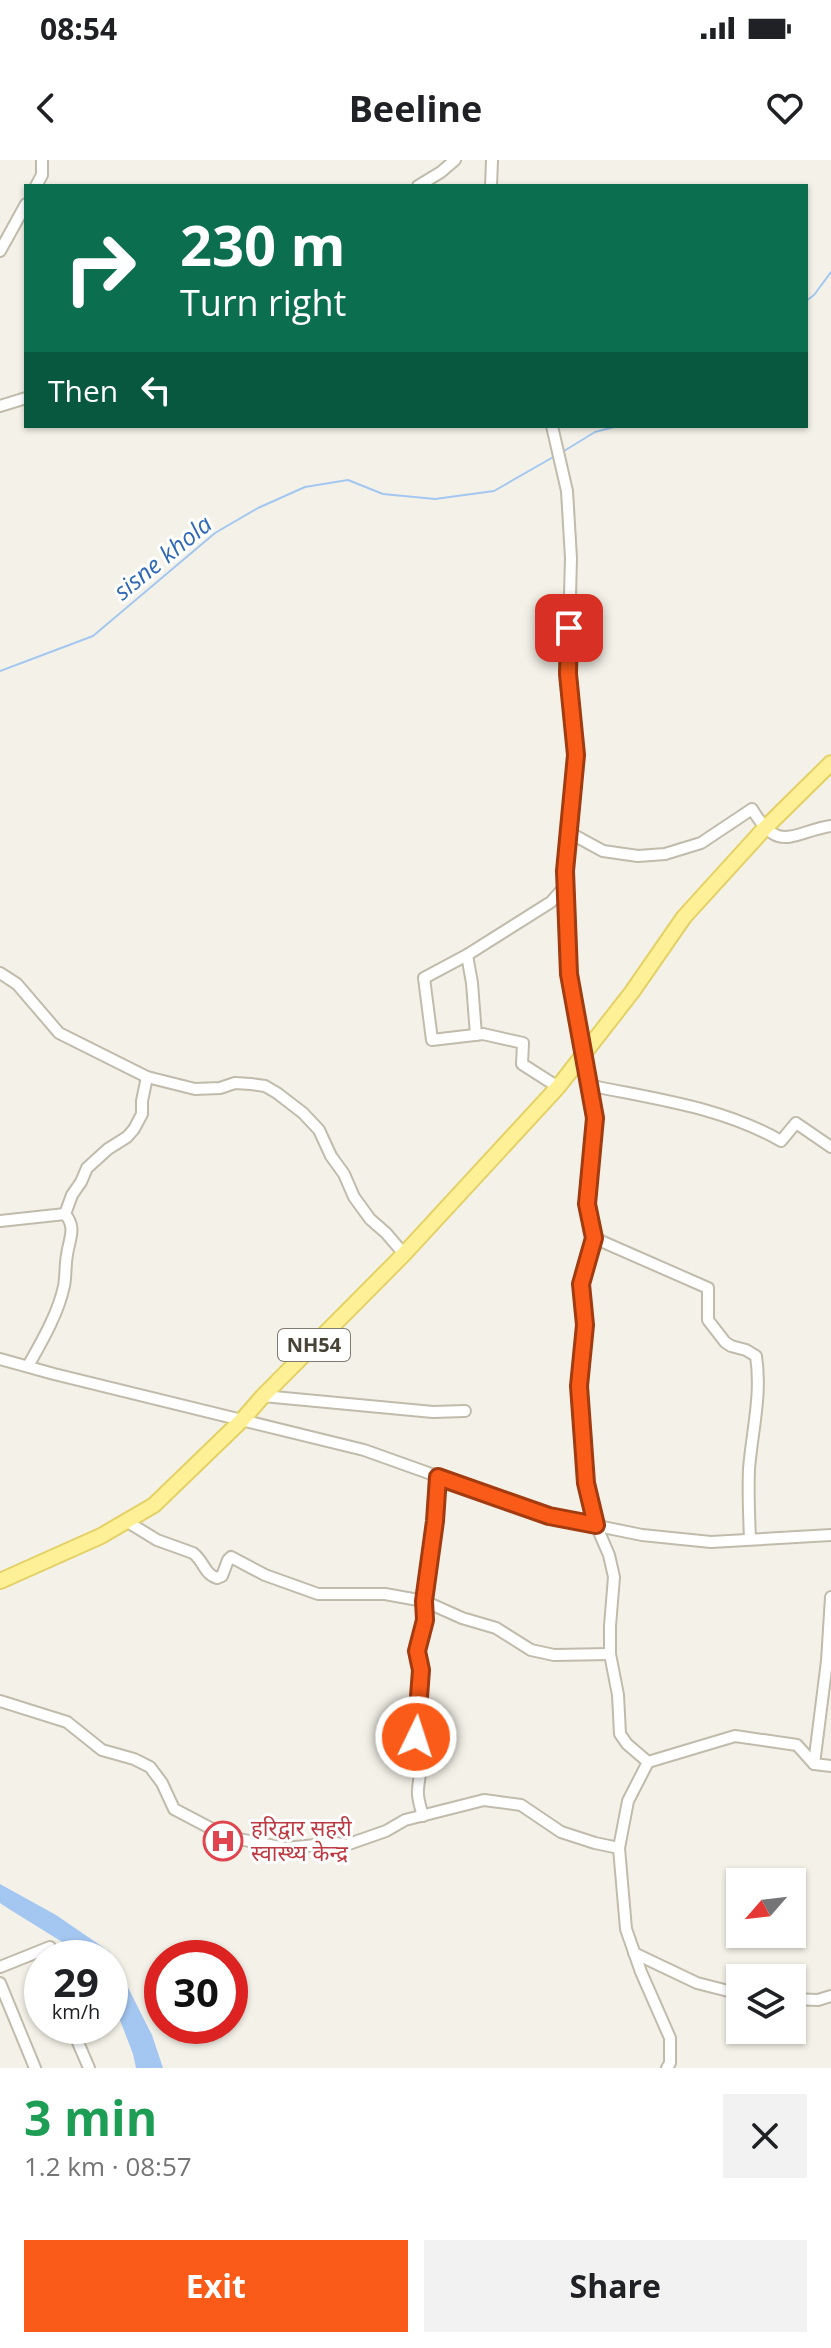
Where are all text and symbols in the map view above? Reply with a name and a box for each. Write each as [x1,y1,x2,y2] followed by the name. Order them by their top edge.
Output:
[40,8,117,49] text: 08:54
[349,84,482,133] text: Beeline
[24,86,68,130] icon: back
[763,86,807,130] icon: heart
[180,206,346,282] text: 230 m
[48,216,152,320] icon: right
[180,278,346,327] text: Turn right
[134,368,178,412] icon: left
[48,370,118,411] text: Then
[106,507,218,607] water label: sisne khola
[535,594,603,662] pin
[547,606,591,650] icon: arrive
[278,1329,350,1361] road number: NH54
[374,1695,458,1779] position arrow
[251,1812,352,1867] place label: हरिद्वार सहरी स्वास्थ्य केन्द्र
[202,1820,244,1862] hospital icon: हरिद्वार सहरी स्वास्थ्य केन्द्र
[726,1868,806,1948] north arrow
[726,1868,806,2044] map controls
[144,1940,248,2044] speed limit sign: 30
[53,1954,99,2009] text: 29
[726,1964,806,2044] button: layers
[52,1998,100,2025] text: km/h
[24,2085,157,2150] text: 3 min
[723,2094,807,2178] button: close
[24,2148,192,2184] text: 1.2 km · 08:57
[24,2240,408,2332] button: Exit
[424,2240,807,2332] button: Share

